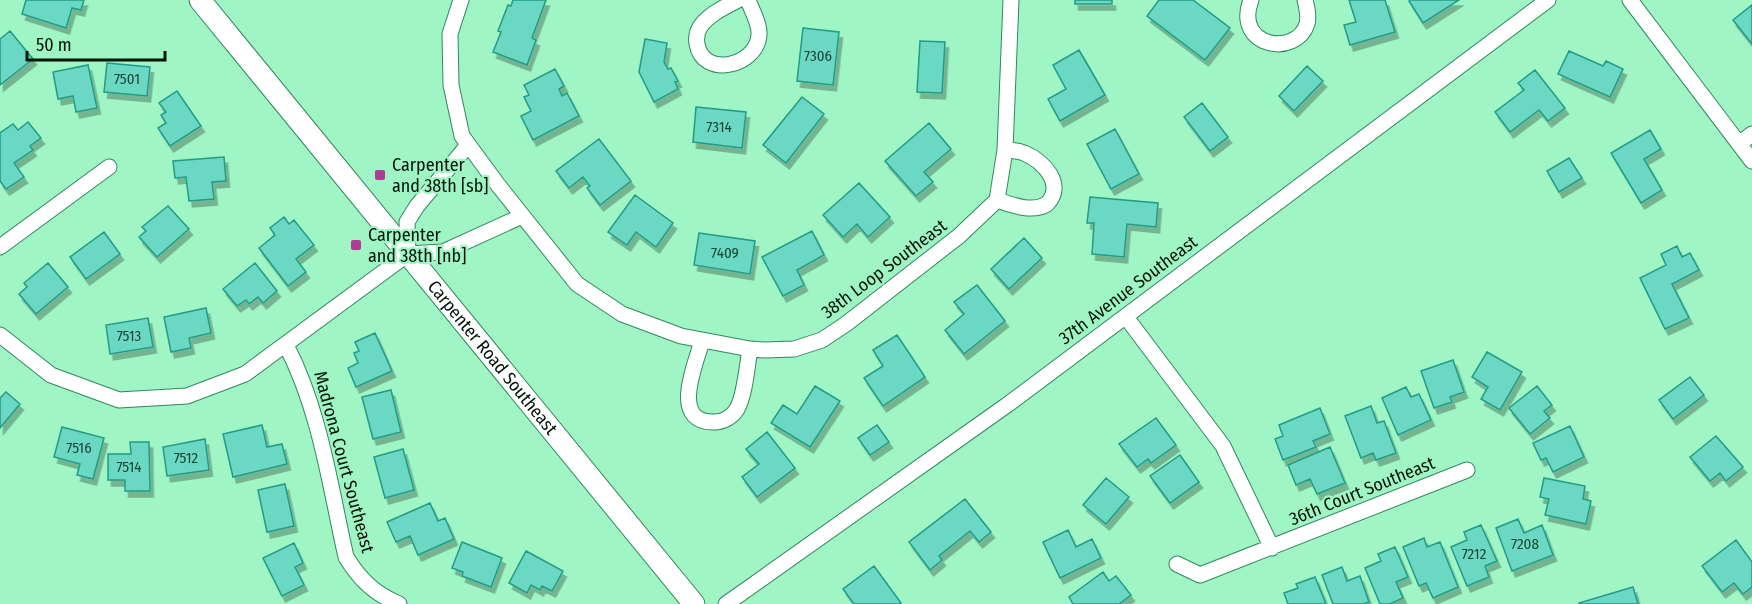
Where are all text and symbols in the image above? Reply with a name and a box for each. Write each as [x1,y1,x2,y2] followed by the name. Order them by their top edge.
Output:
[27,24,165,62] scale bar
[36,34,72,56] text: 50 m
[804,47,832,65] house number: 7306
[114,70,140,88] house number: 7501
[706,118,732,136] house number: 7314
[392,154,489,197] place label: Carpenter and 38th [sb]
[373,168,387,182] marker: Carpenter and 38th [sb]
[817,215,951,323] street label: 38th Loop Southeast
[368,224,466,267] place label: Carpenter and 38th [nb]
[1055,231,1202,349] street label: 37th Avenue Southeast
[349,238,363,252] marker: Carpenter and 38th [nb]
[711,244,739,262] house number: 7409
[423,276,562,439] street label: Carpenter Road Southeast
[117,327,142,345] house number: 7513
[309,369,379,555] street label: Madrona Court Southeast
[66,439,92,457] house number: 7516
[174,449,199,467] house number: 7512
[1286,452,1438,530] street label: 36th Court Southeast
[116,458,142,476] house number: 7514
[1511,535,1539,553] house number: 7208
[1462,545,1487,563] house number: 7212

